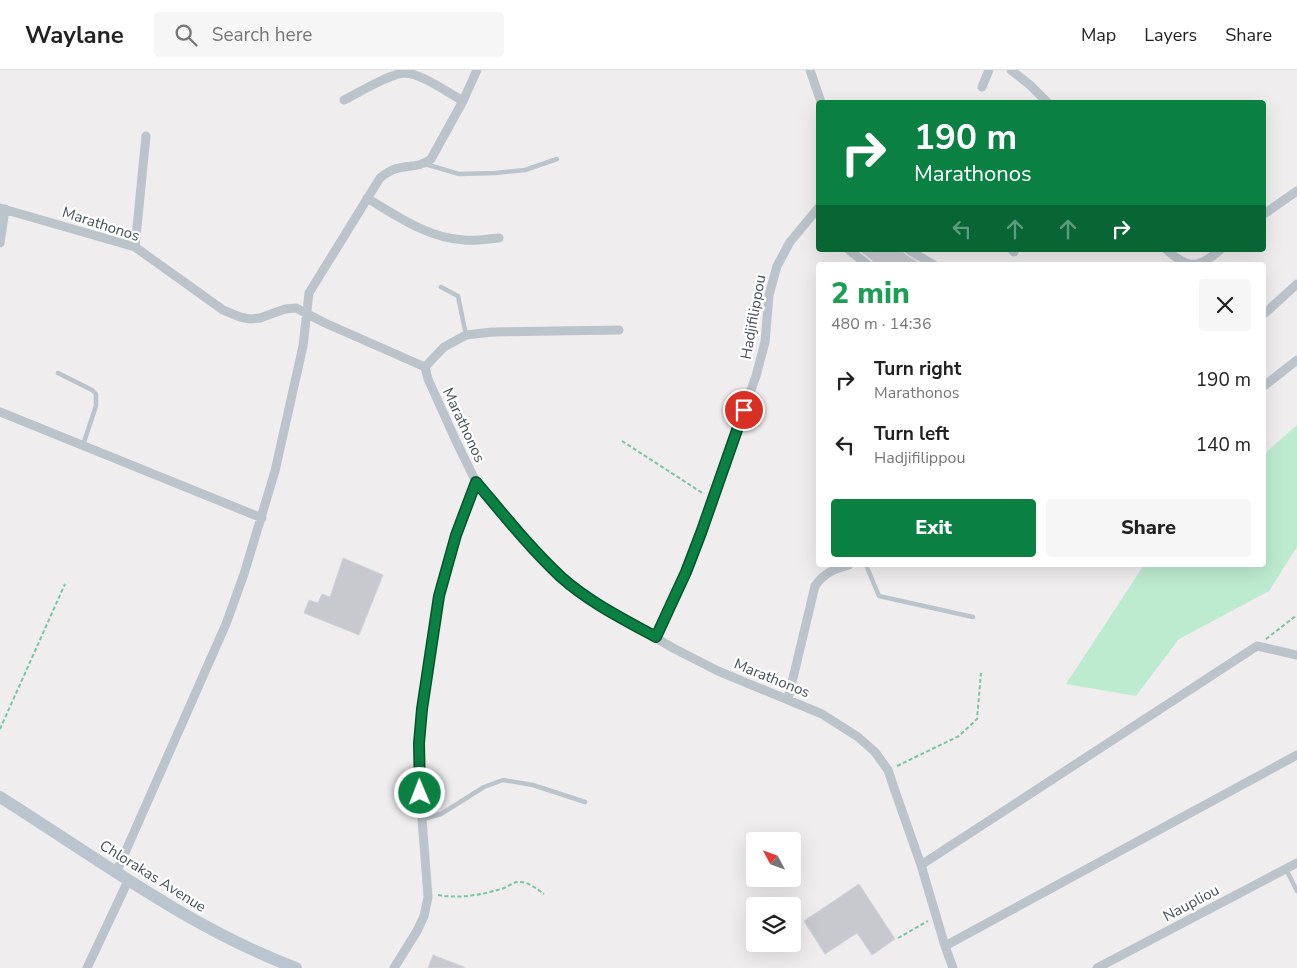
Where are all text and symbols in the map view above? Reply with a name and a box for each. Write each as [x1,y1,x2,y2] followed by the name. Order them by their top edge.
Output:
[154,12,504,57] search box
[25,19,124,51] text: Waylane
[172,21,200,49] icon: search
[212,22,312,48] text: Search here
[1081,23,1116,47] text: Map
[1144,23,1197,47] text: Layers
[1225,23,1272,47] text: Share
[914,114,1017,161] text: 190 m
[831,120,896,185] icon: right
[914,159,1032,189] text: Marathonos
[60,202,142,246] street label: Marathonos
[948,215,976,243] icon: left
[1001,215,1029,243] icon: ahead
[1054,215,1082,243] icon: ahead
[1107,215,1135,243] icon: right
[736,273,770,361] street label: Hadjifilippou
[831,273,910,314] text: 2 min
[1199,279,1251,331] button: close
[831,313,932,335] text: 480 m · 14:36
[874,356,961,382] text: Turn right
[831,366,859,394] icon: right
[1196,367,1251,393] text: 190 m
[874,382,960,404] text: Marathonos
[438,384,490,466] street label: Marathonos
[723,389,765,431] pin
[730,396,758,424] icon: arrive
[874,421,949,447] text: Turn left
[831,431,859,459] icon: left
[1196,432,1251,458] text: 140 m
[874,447,965,469] text: Hadjifilippou
[831,499,1036,557] button: Exit
[1046,499,1251,557] button: Share
[731,654,813,702] street label: Marathonos
[393,766,445,818] position arrow
[746,832,801,888] north arrow
[746,832,801,952] map controls
[96,835,210,917] street label: Chlorakas Avenue
[1159,880,1223,926] street label: Naupliou
[746,897,801,952] button: layers

